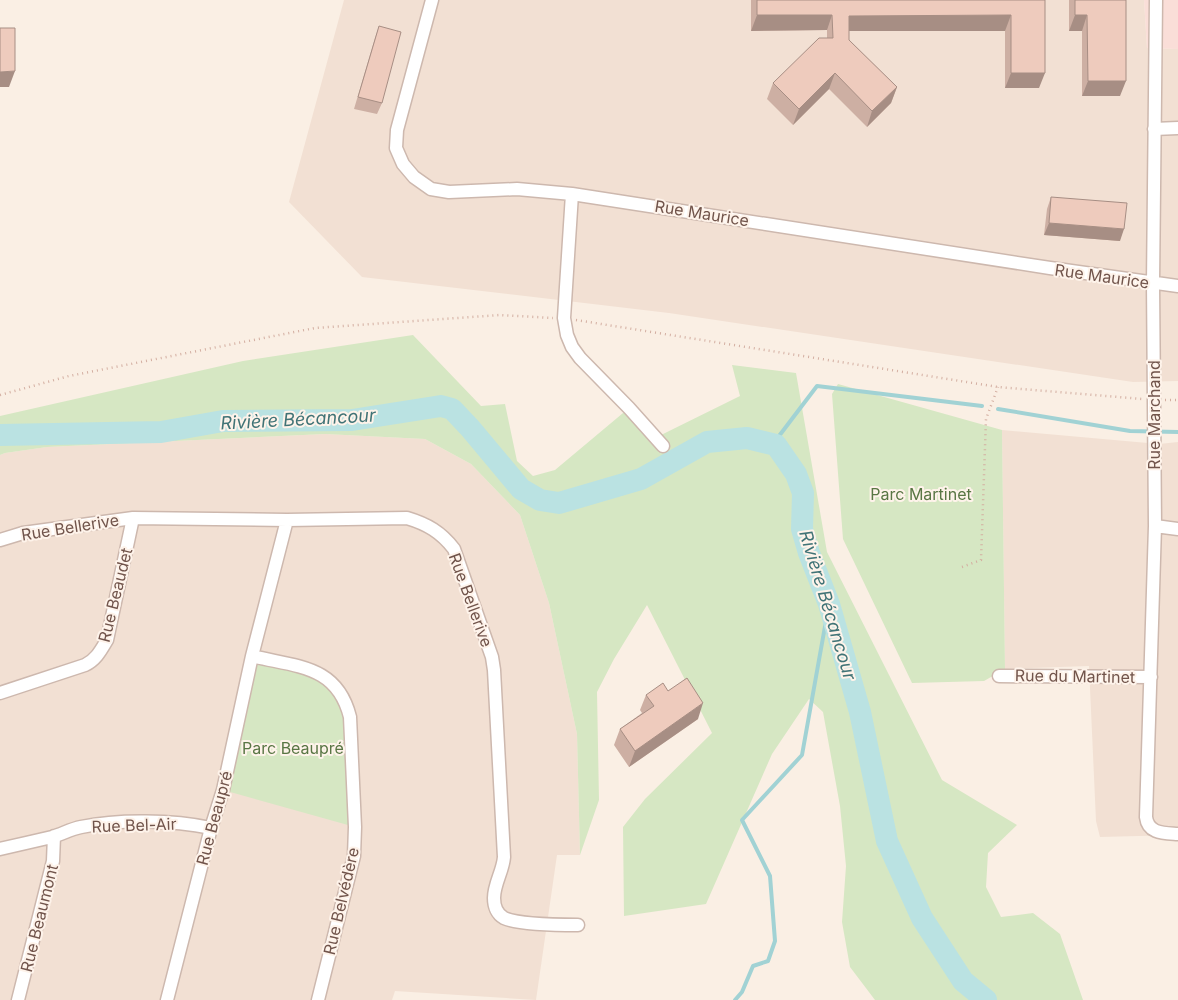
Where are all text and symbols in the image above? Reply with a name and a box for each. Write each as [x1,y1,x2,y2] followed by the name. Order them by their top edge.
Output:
[653,196,751,230] street label: Rue Maurice
[1054,259,1150,293] street label: Rue Maurice
[1144,360,1164,470] street label: Rue Marchand
[220,404,377,434] water label: Rivière Bécancour
[870,484,972,504] park label: Parc Martinet
[20,509,120,545] street label: Rue Bellerive
[795,528,861,684] water label: Rivière Bécancour
[94,546,136,644] street label: Rue Beaudet
[445,550,497,650] street label: Rue Bellerive
[1015,665,1135,687] street label: Rue du Martinet
[242,738,344,758] park label: Parc Beaupré
[192,769,236,867] street label: Rue Beaupré
[91,814,177,836] street label: Rue Bel-Air
[319,845,363,957] street label: Rue Belvédère
[16,862,62,974] street label: Rue Beaumont

